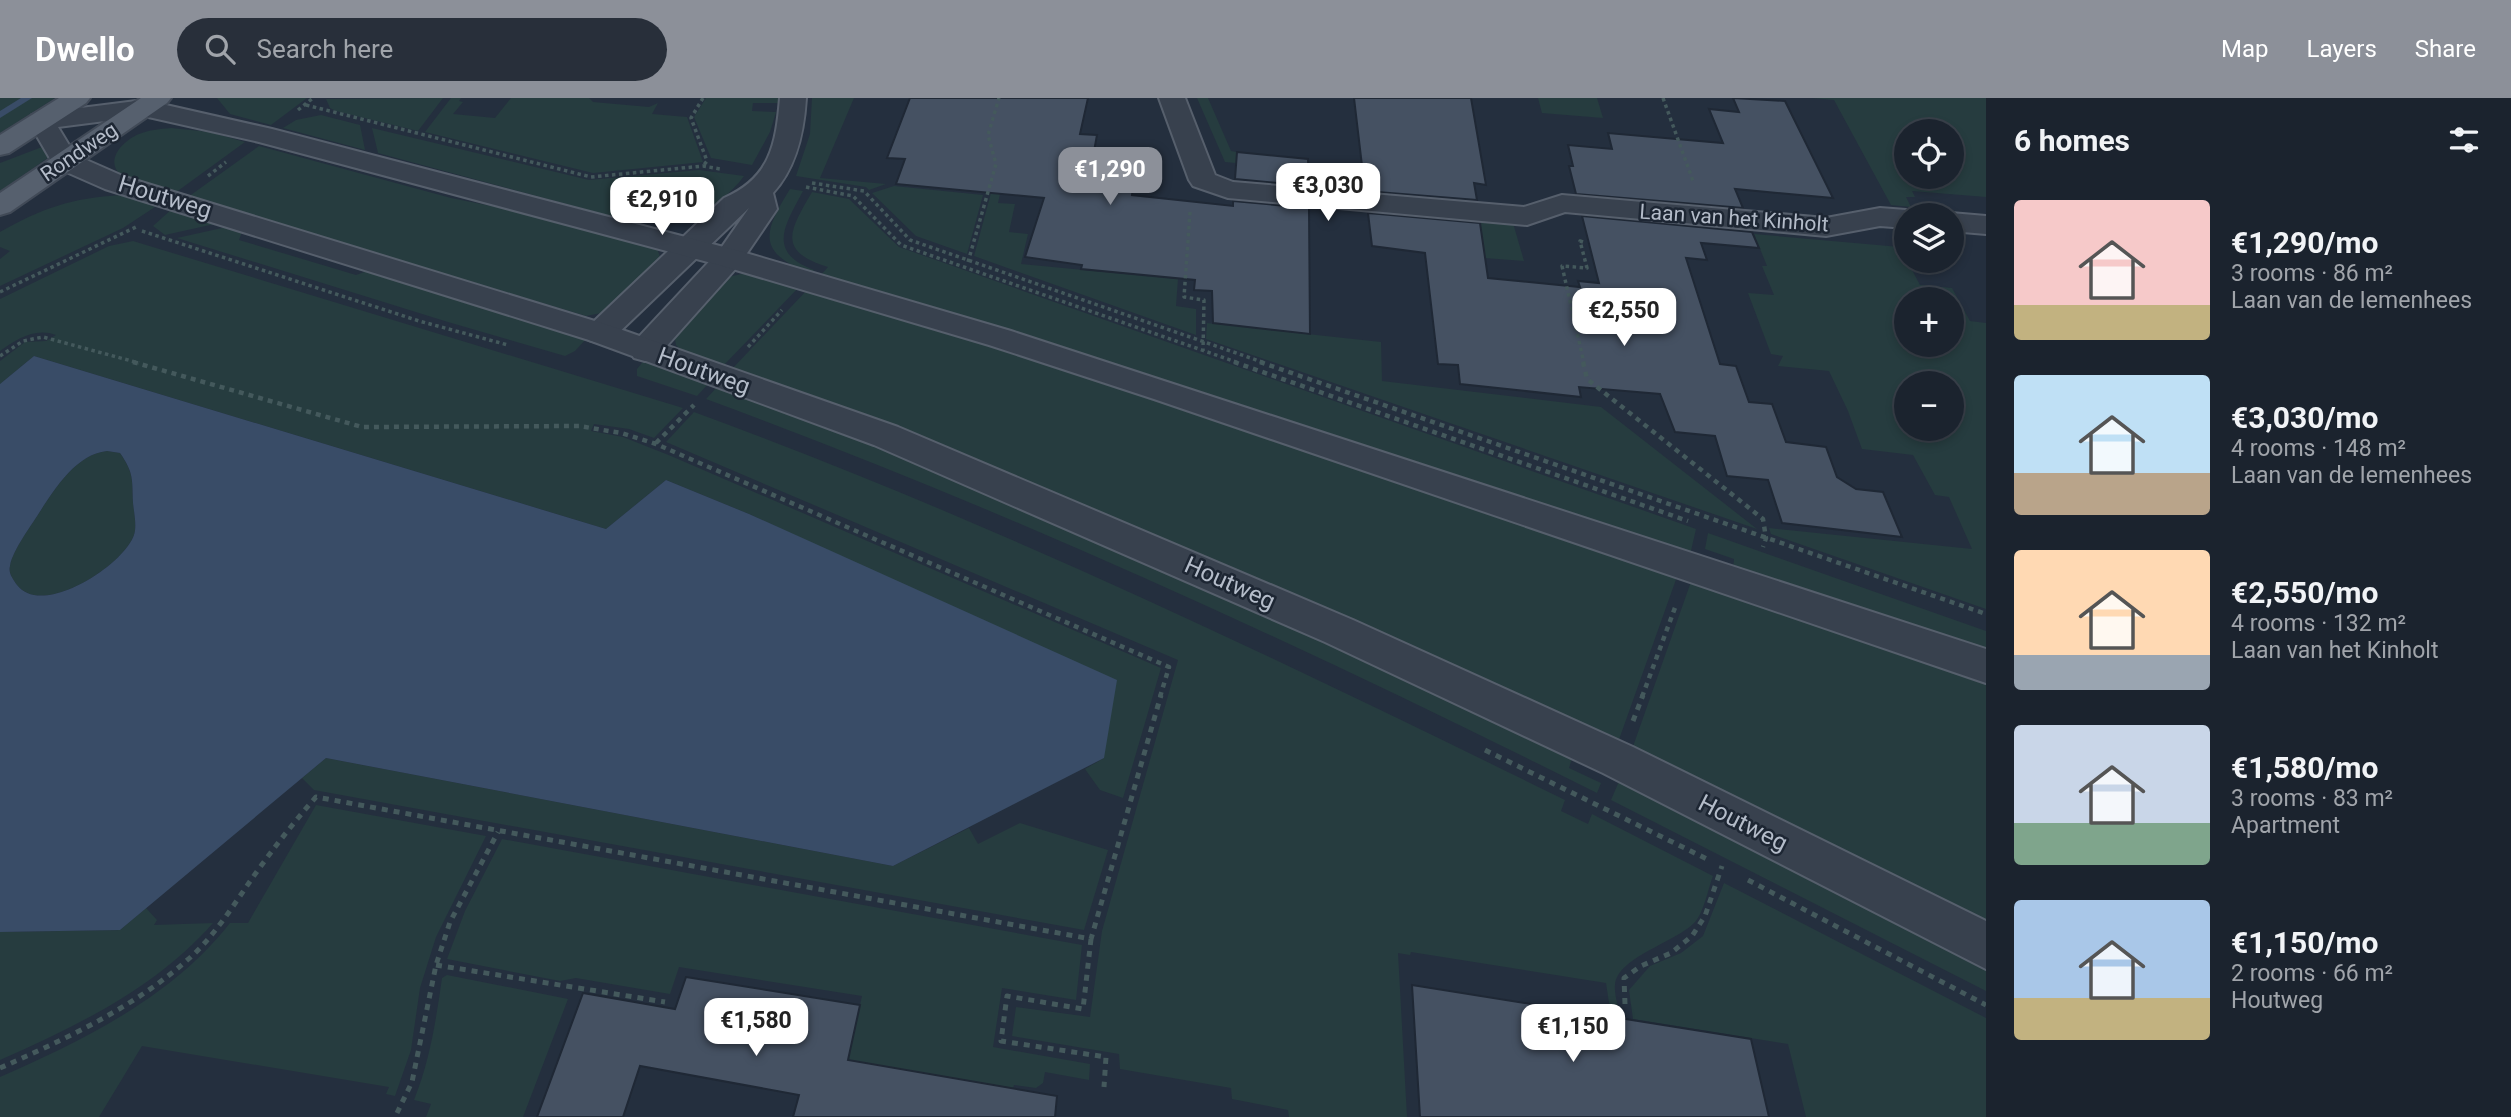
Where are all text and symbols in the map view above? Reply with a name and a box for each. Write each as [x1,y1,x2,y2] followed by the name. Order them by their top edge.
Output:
[177,18,667,81] search box
[35,30,135,69] text: Dwello
[201,30,239,68] icon: search
[257,34,393,64] text: Search here
[2221,35,2269,63] text: Map
[2307,35,2377,63] text: Layers
[2415,35,2476,63] text: Share
[36,118,122,186] street label: Rondweg
[1894,119,1964,441] map controls
[1894,119,1964,189] button: locate
[2445,121,2483,159] icon: filters
[2014,123,2130,158] text: 6 homes
[1053,148,1167,207] pin: €1,290
[1074,156,1146,183] text: €1,290
[1271,164,1385,223] pin: €3,030
[115,170,215,224] street label: Houtweg
[1292,172,1364,199] text: €3,030
[605,178,719,237] pin: €2,910
[626,186,698,213] text: €2,910
[1639,199,1829,237] street label: Laan van het Kinholt
[1894,203,1964,273] button: layers
[2231,225,2379,260] text: €1,290/mo
[2070,228,2154,312] icon: home
[2231,260,2393,287] text: 3 rooms · 86 m²
[1894,287,1964,357] button: +
[2231,287,2472,314] text: Laan van de Iemenhees
[1567,288,1681,348] pin: €2,550
[1588,297,1660,324] text: €2,550
[654,341,754,401] street label: Houtweg
[1894,371,1964,441] button: −
[2231,400,2379,435] text: €3,030/mo
[2070,403,2154,487] icon: home
[2231,435,2406,462] text: 4 rooms · 148 m²
[2231,462,2472,489] text: Laan van de Iemenhees
[1180,551,1280,615] street label: Houtweg
[2231,575,2379,610] text: €2,550/mo
[2070,578,2154,662] icon: home
[2231,610,2406,637] text: 4 rooms · 132 m²
[2231,637,2438,664] text: Laan van het Kinholt
[2231,750,2379,785] text: €1,580/mo
[2070,753,2154,837] icon: home
[2231,785,2393,812] text: 3 rooms · 83 m²
[1694,789,1792,857] street label: Houtweg
[2231,812,2340,839] text: Apartment
[2231,925,2379,960] text: €1,150/mo
[2070,928,2154,1012] icon: home
[2231,960,2393,987] text: 2 rooms · 66 m²
[2231,987,2323,1014] text: Houtweg
[699,998,813,1058] pin: €1,580
[1516,1004,1630,1064] pin: €1,150
[720,1007,792,1034] text: €1,580
[1537,1013,1609,1040] text: €1,150

